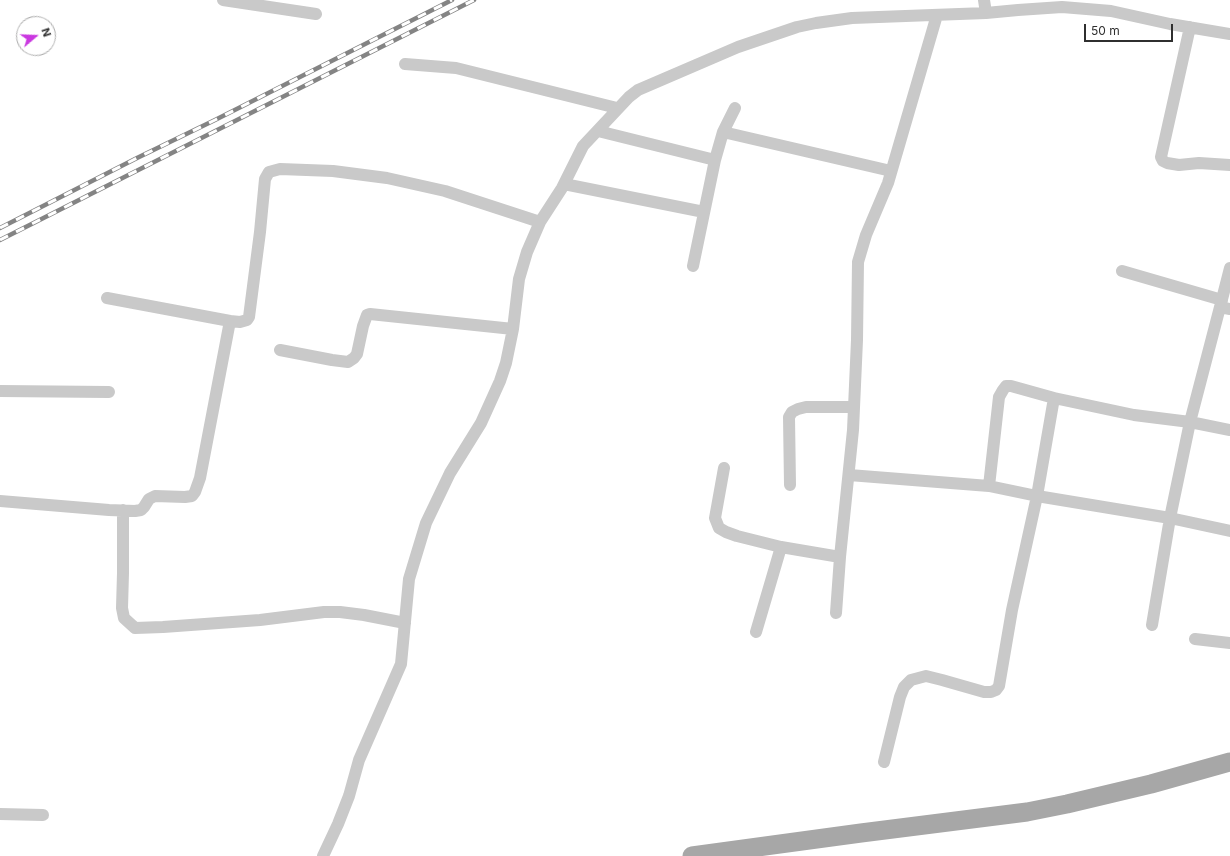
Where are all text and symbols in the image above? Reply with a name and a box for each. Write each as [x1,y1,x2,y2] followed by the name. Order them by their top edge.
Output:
[16,16,56,56] north arrow
[1086,16,1175,42] scale bar
[1091,23,1120,38] text: 50 m
[38,26,54,39] text: N

